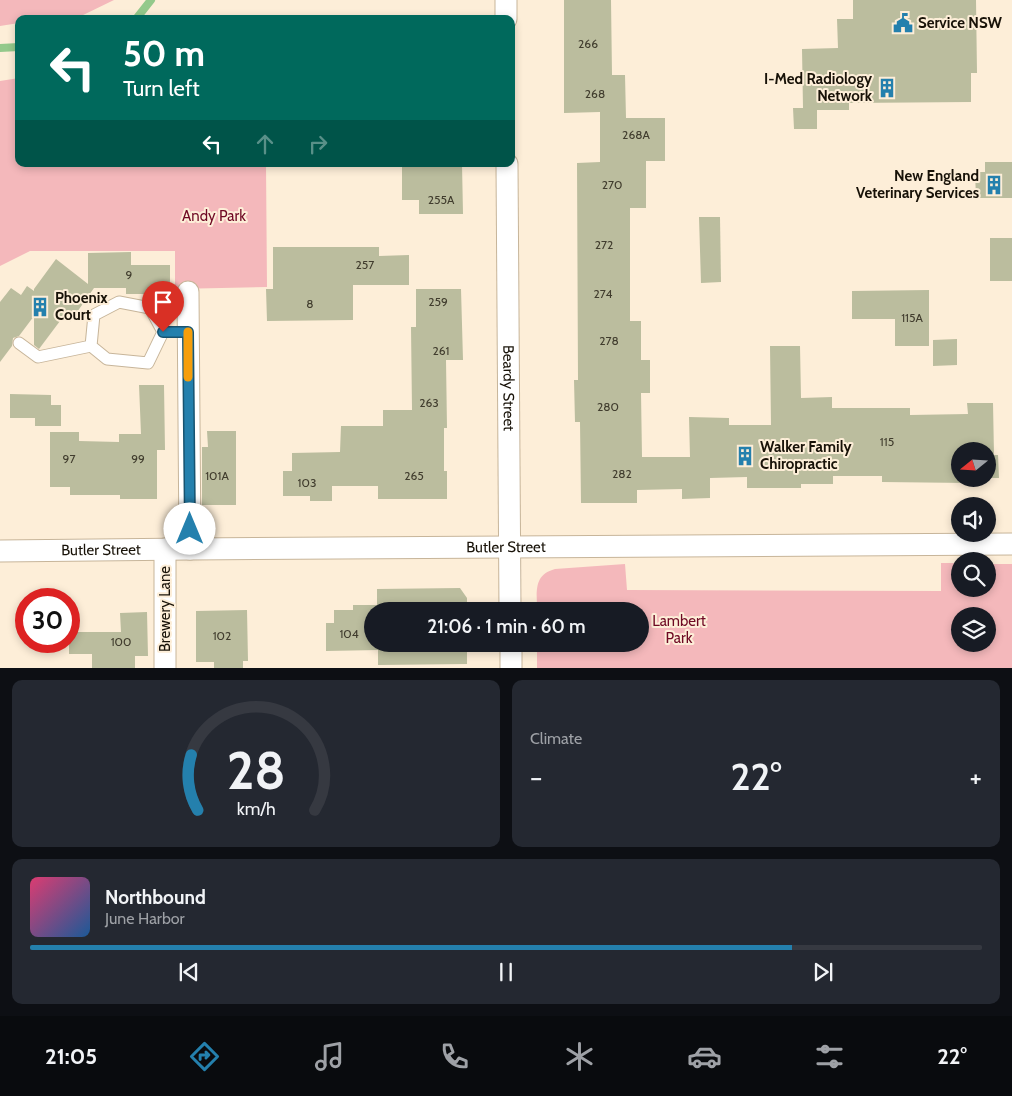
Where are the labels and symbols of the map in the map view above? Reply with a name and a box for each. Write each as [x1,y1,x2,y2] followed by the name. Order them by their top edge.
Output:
[892,12,914,34] public building icon: Service NSW
[918,14,1003,32] place label: Service NSW
[578,36,598,51] house number: 266
[764,70,873,105] place label: I-Med Radiology Network
[876,77,898,99] building icon: I-Med Radiology Network
[585,86,605,101] house number: 268
[622,127,650,142] house number: 268A
[856,167,979,202] place label: New England Veterinary Services
[983,174,1005,196] building icon: New England Veterinary Services
[602,177,622,192] house number: 270
[428,192,455,207] house number: 255A
[182,207,246,225] park label: Andy Park
[595,237,613,252] house number: 272
[356,257,374,272] house number: 257
[126,267,133,282] house number: 9
[142,281,184,332] pin
[594,286,612,301] house number: 274
[55,289,108,324] place label: Phoenix Court
[428,294,448,309] house number: 259
[29,296,51,318] building icon: Phoenix Court
[306,296,314,311] house number: 8
[901,310,923,325] house number: 115A
[599,333,619,348] house number: 278
[433,343,449,358] house number: 261
[499,345,518,431] street label: Beardy Street
[419,395,439,410] house number: 263
[597,399,619,414] house number: 280
[880,434,894,449] house number: 115
[760,438,853,473] place label: Walker Family Chiropractic
[951,442,996,488] north arrow
[734,445,756,467] building icon: Walker Family Chiropractic
[63,451,75,466] house number: 97
[131,451,145,466] house number: 99
[612,466,632,481] house number: 282
[205,468,229,483] house number: 101A
[404,468,424,483] house number: 265
[298,475,316,490] house number: 103
[163,502,215,554] position arrow
[466,538,546,556] street label: Butler Street
[61,541,141,559] street label: Butler Street
[156,566,174,652] street label: Brewery Lane
[15,588,80,653] speed limit sign: 30
[652,612,706,647] park label: Lambert Park
[339,626,359,641] house number: 104
[213,628,231,643] house number: 102
[111,634,131,649] house number: 100

